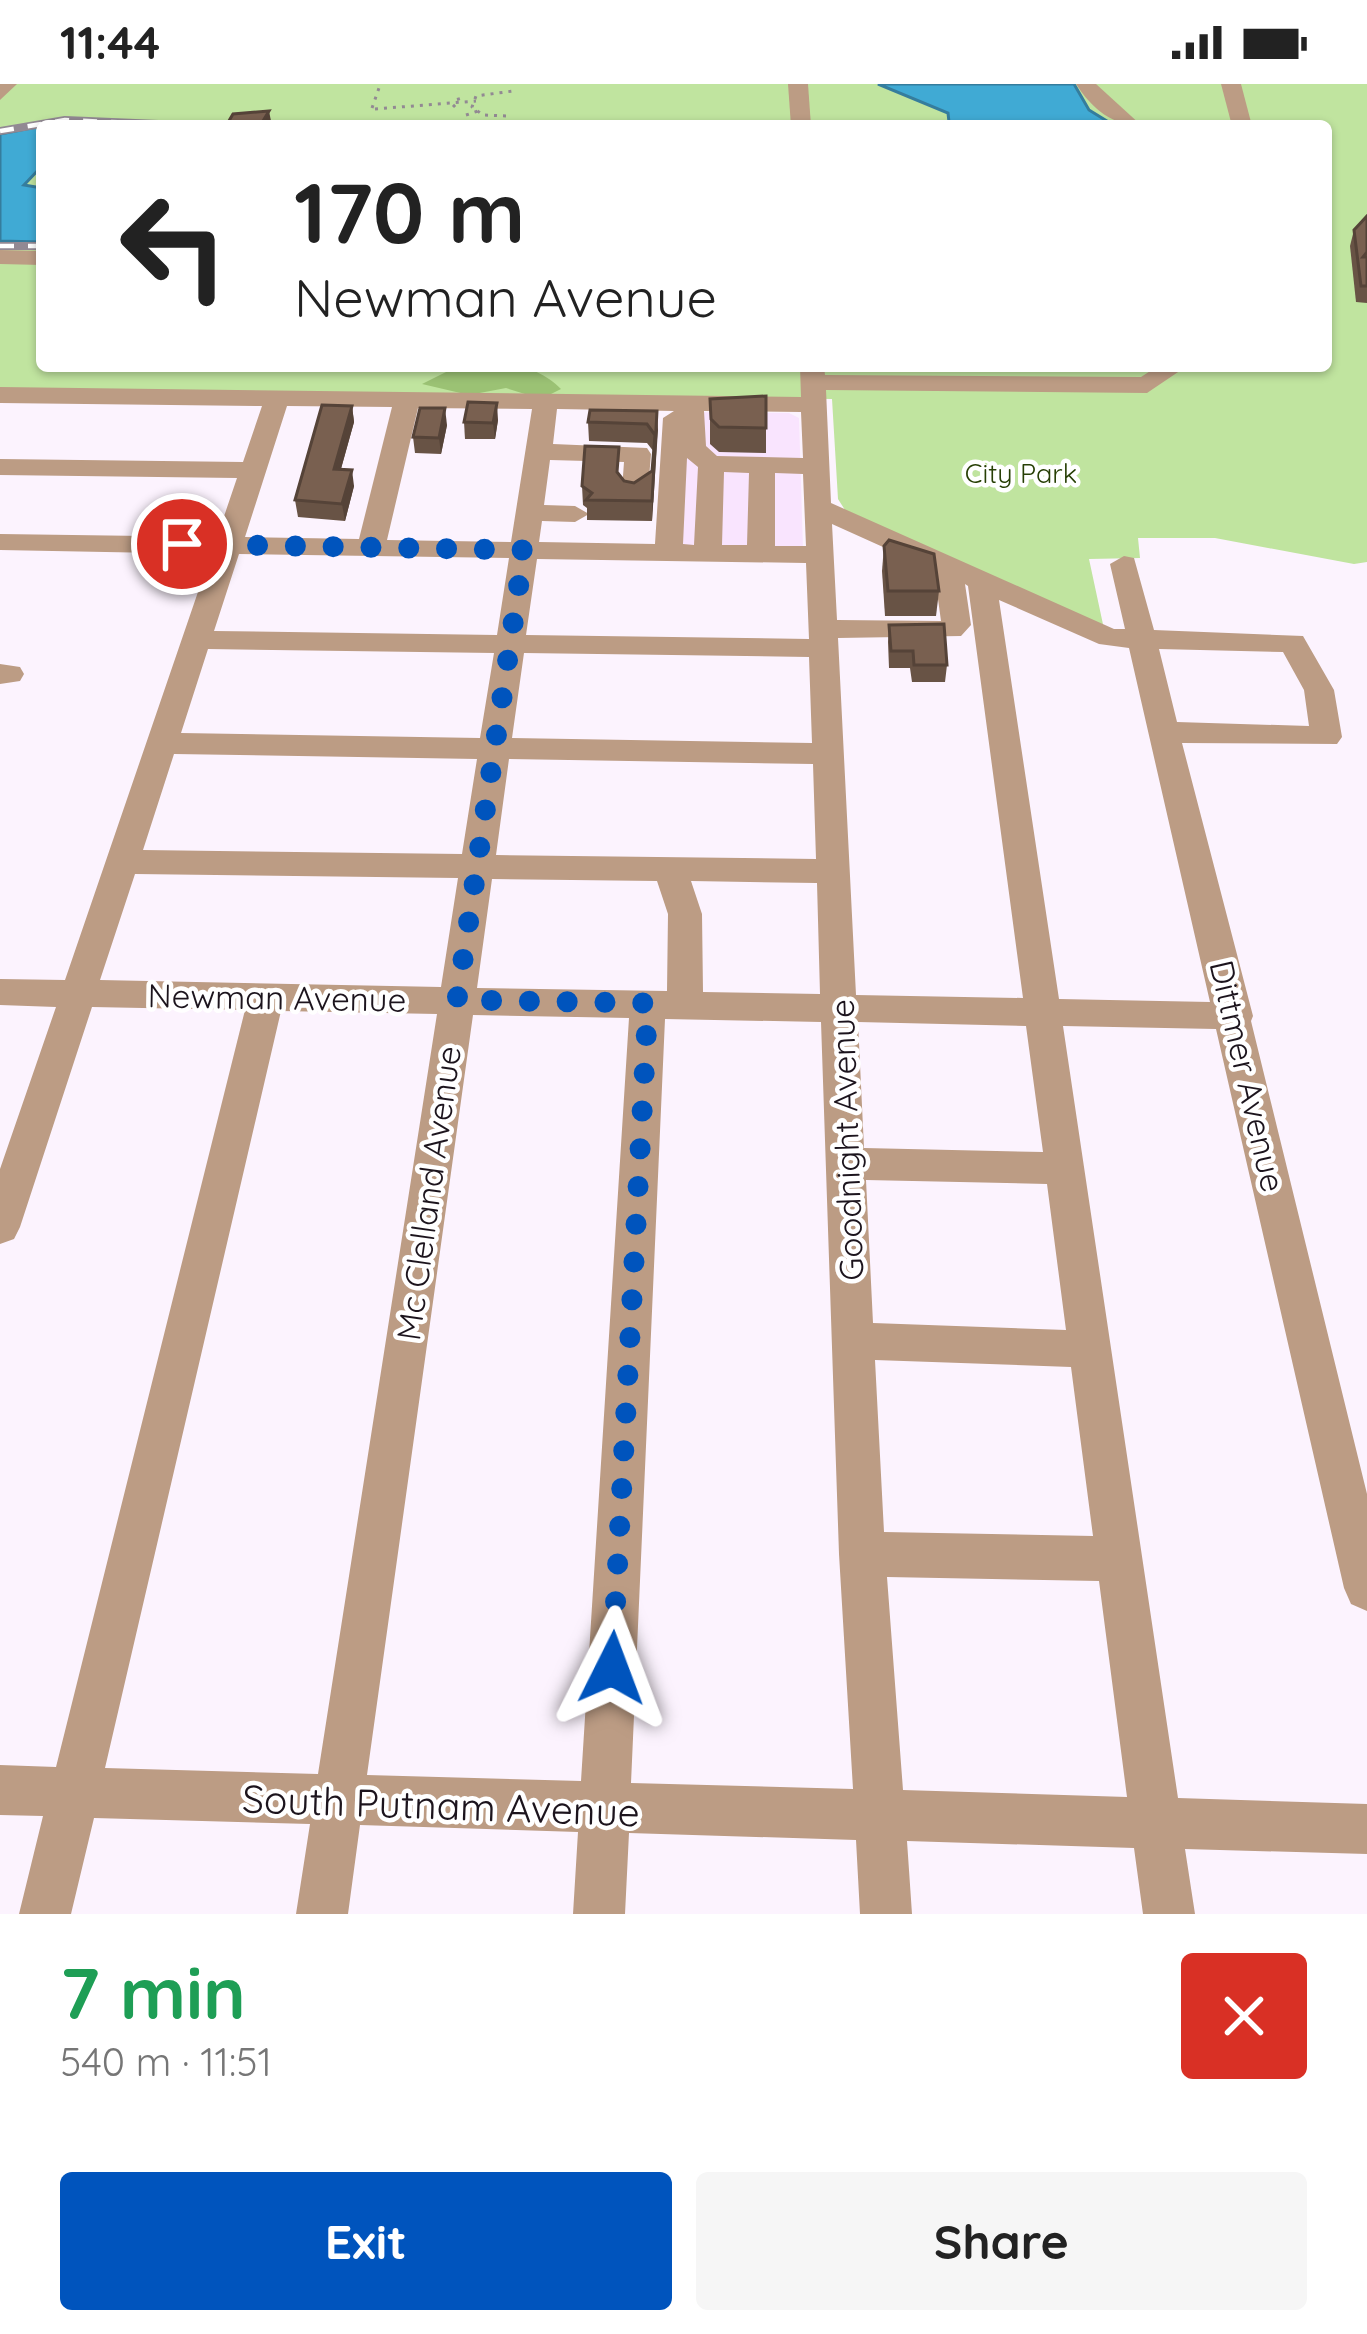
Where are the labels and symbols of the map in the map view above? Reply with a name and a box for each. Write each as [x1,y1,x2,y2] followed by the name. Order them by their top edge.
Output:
[965,456,1077,490] park label: City Park
[131,493,233,595] pin
[1201,956,1295,1196] street label: Dittmer Avenue
[147,974,407,1020] street label: Newman Avenue
[821,999,871,1281] street label: Goodnight Avenue
[387,1043,469,1343] street label: Mc Clelland Avenue
[549,1605,675,1731] position arrow
[241,1774,641,1836] street label: South Putnam Avenue

